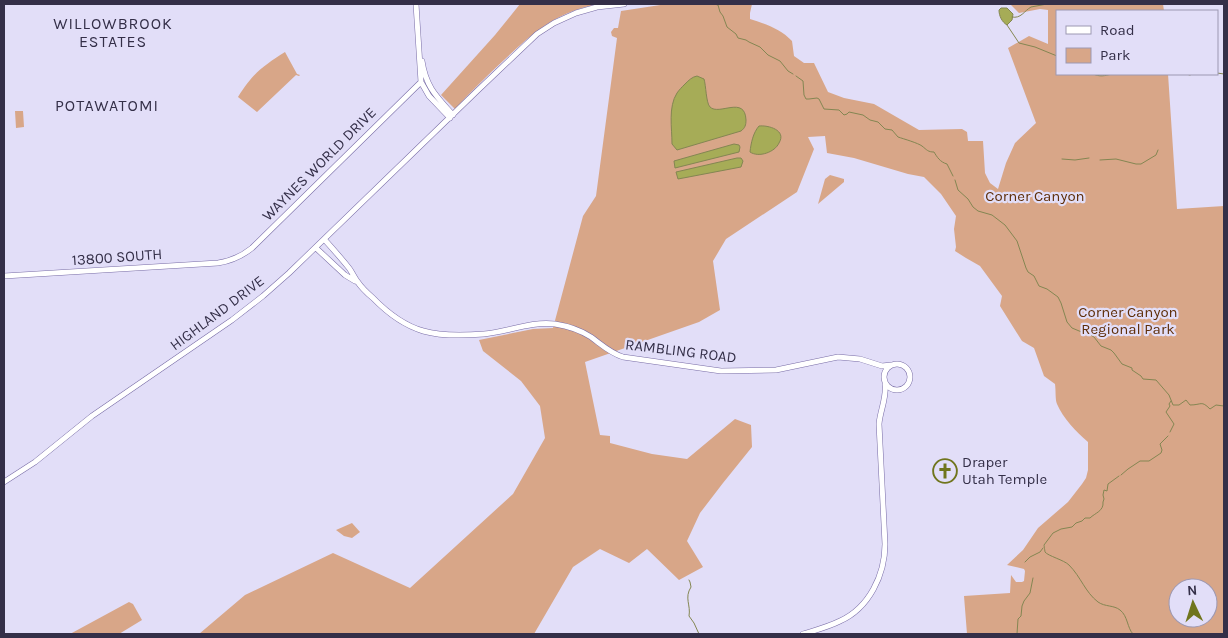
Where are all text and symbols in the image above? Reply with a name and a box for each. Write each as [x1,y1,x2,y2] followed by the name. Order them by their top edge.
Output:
[1056,10,1218,75] legend
[53,14,173,51] district label: WILLOWBROOK ESTATES
[1100,21,1135,39] text: Road
[1100,46,1130,64] text: Park
[55,96,159,115] district label: POTAWATOMI
[258,103,380,225] street label: WAYNES WORLD DRIVE
[985,187,1085,205] park label: Corner Canyon
[71,245,163,269] street label: 13800 SOUTH
[166,272,268,354] street label: HIGHLAND DRIVE
[1078,303,1178,338] park label: Corner Canyon Regional Park
[624,335,738,367] street label: RAMBLING ROAD
[962,453,1047,488] place label: Draper Utah Temple
[932,458,958,484] church icon: Draper Utah Temple
[1168,578,1218,628] north arrow
[1187,582,1198,599] text: N

